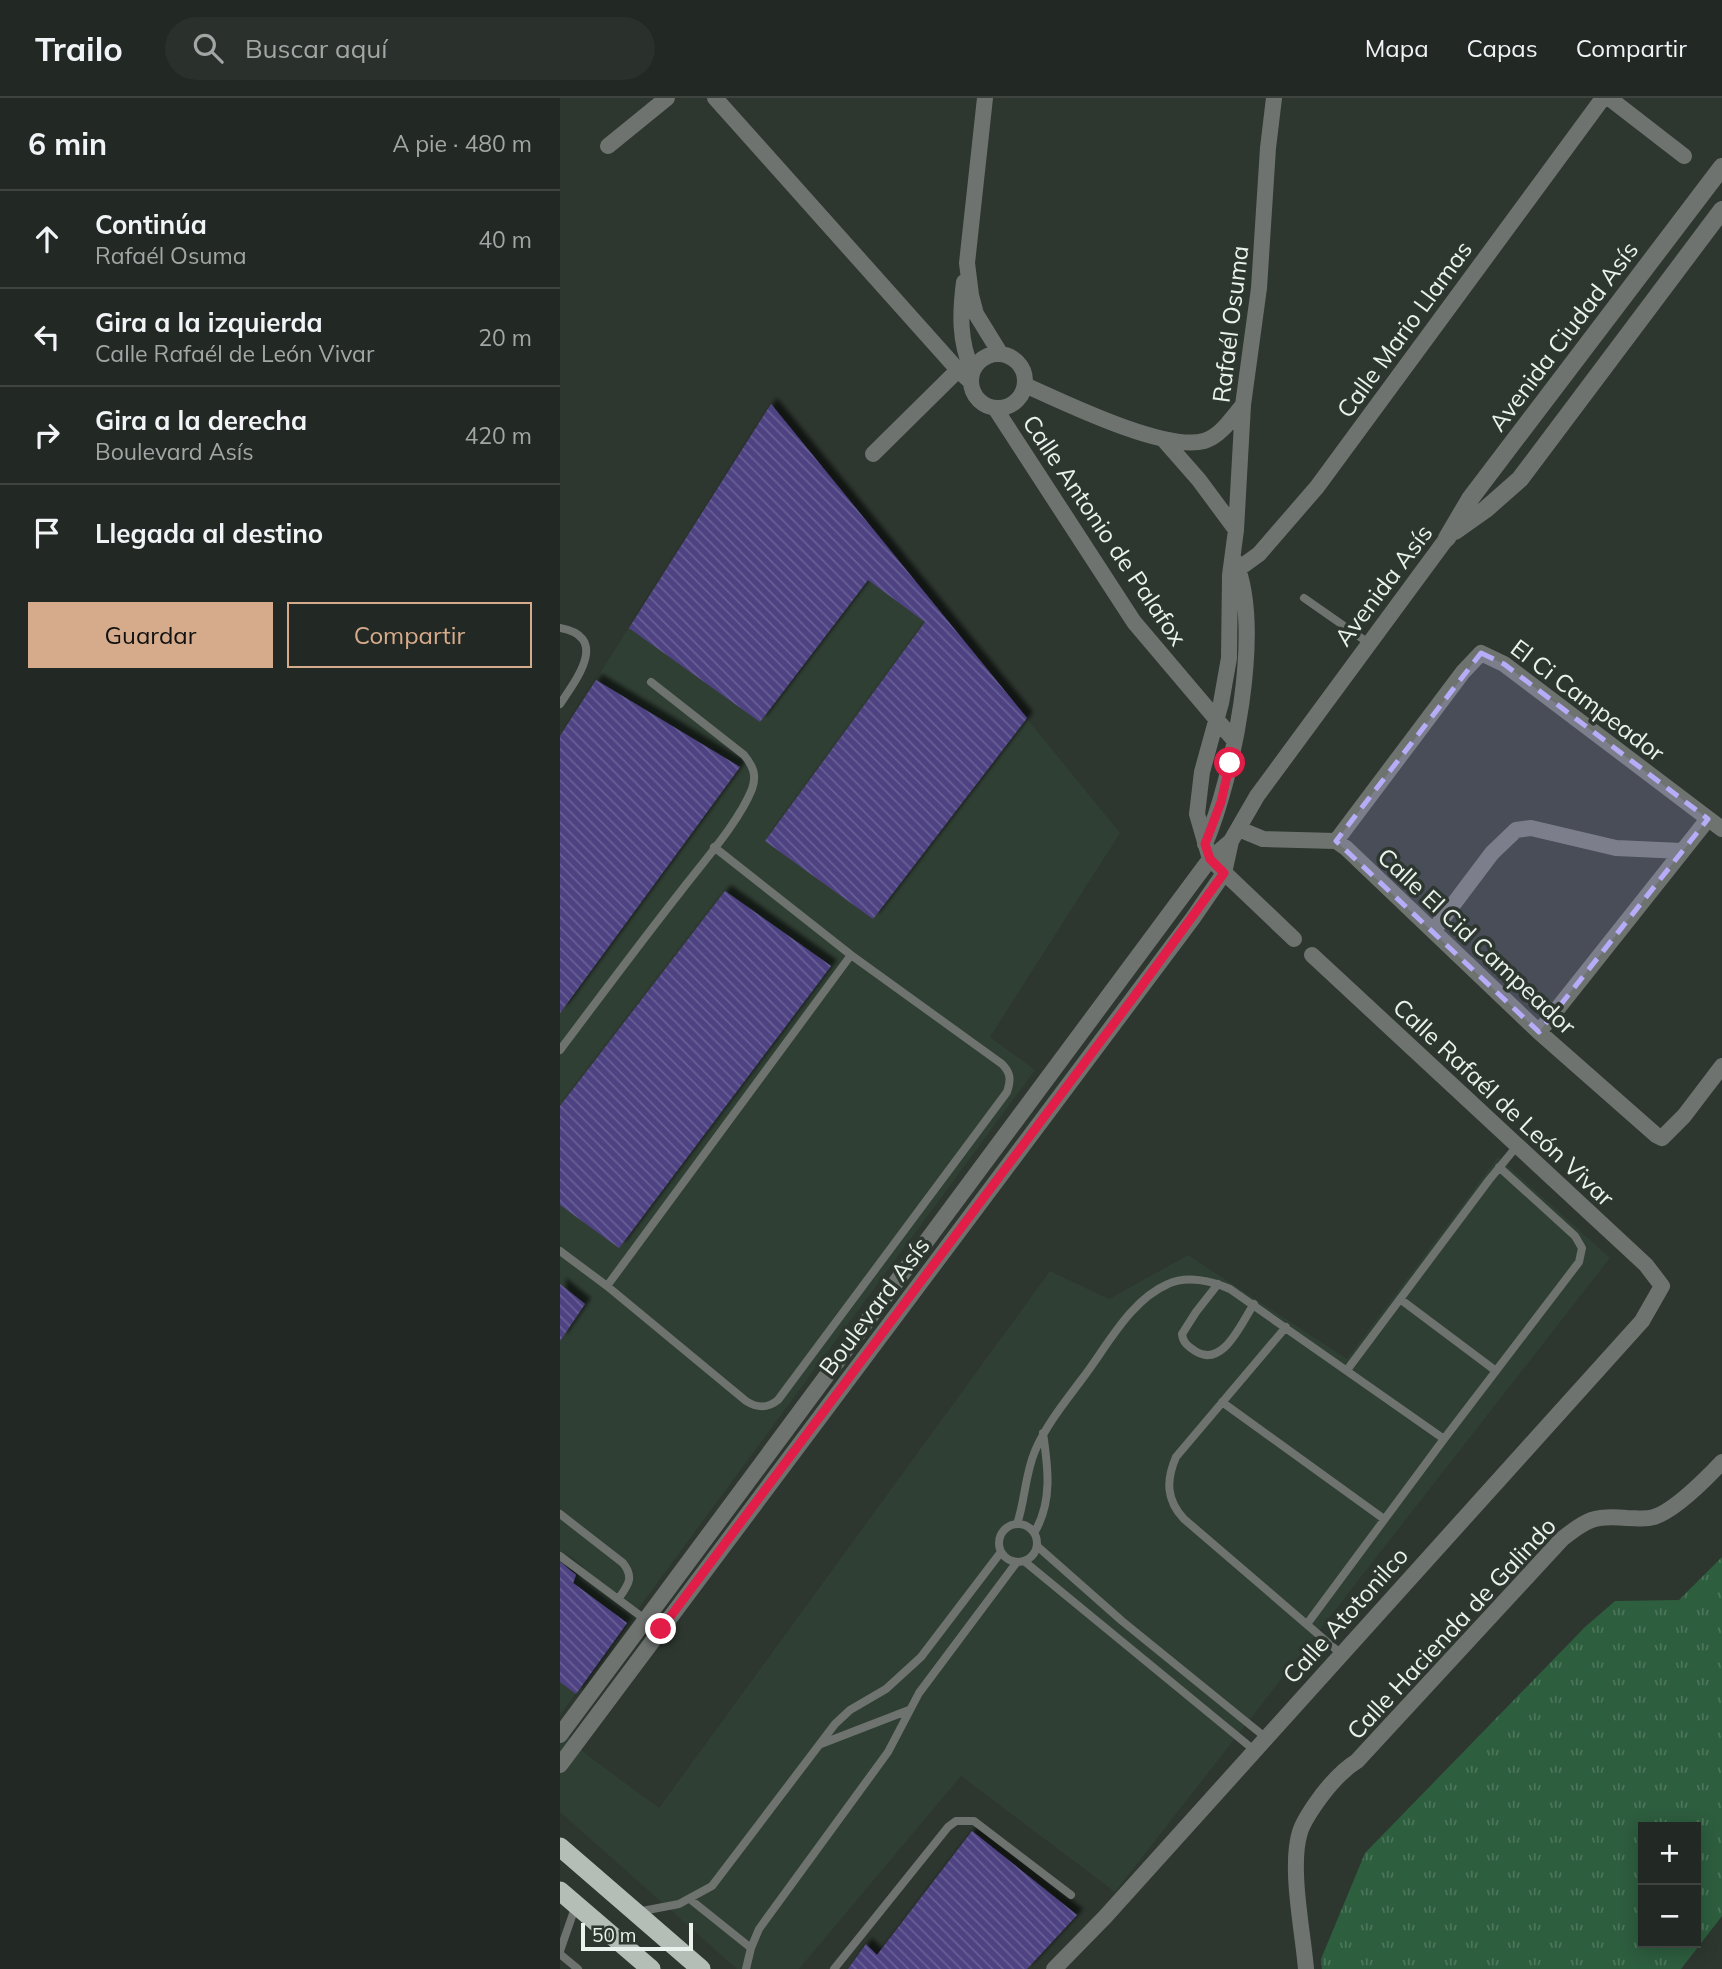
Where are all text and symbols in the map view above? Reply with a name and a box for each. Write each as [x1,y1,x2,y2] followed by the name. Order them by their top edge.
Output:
[165,17,655,80] search box
[35,28,123,69] text: Trailo
[189,29,227,67] icon: search
[245,32,387,65] text: Buscar aquí
[1365,33,1429,63] text: Mapa
[1467,33,1538,63] text: Capas
[1576,33,1687,63] text: Compartir
[28,125,107,163] text: 6 min
[392,129,532,158] text: A pie · 480 m
[95,208,207,241] text: Continúa
[28,220,66,258] icon: ahead
[478,225,532,254] text: 40 m
[1330,235,1478,423] street label: Calle Mario Llamas
[1482,235,1644,437] street label: Avenida Ciudad Asís
[95,241,247,270] text: Rafaél Osuma
[1205,244,1255,404] street label: Rafaél Osuma
[95,306,323,339] text: Gira a la izquierda
[28,318,66,356] icon: left
[478,323,532,352] text: 20 m
[95,339,374,368] text: Calle Rafaél de León Vivar
[95,404,307,437] text: Gira a la derecha
[1017,409,1194,651] street label: Calle Antonio de Palafox
[28,416,66,454] icon: right
[464,421,532,450] text: 420 m
[95,437,254,466] text: Boulevard Asís
[28,514,66,552] icon: arrive
[95,517,323,550] text: Llegada al destino
[1328,518,1438,652] street label: Avenida Asís
[28,602,273,668] button: Guardar
[287,602,532,668] button: Compartir
[1505,632,1671,768] street label: El Ci Campeador
[1214,747,1245,778] route start
[1372,841,1583,1041] street label: Calle El Cid Campeador
[1387,992,1621,1213] street label: Calle Rafaél de León Vivar
[812,1231,936,1381] street label: Boulevard Asís
[1340,1511,1562,1745] street label: Calle Hacienda de Galindo
[1276,1541,1414,1689] street label: Calle Atotonilco
[645,1613,676,1644] route end
[1638,1822,1701,1948] map controls
[1638,1822,1701,1885] button: +
[1638,1885,1701,1948] button: −
[581,1920,693,1952] scale bar
[592,1923,636,1947] text: 50 m

